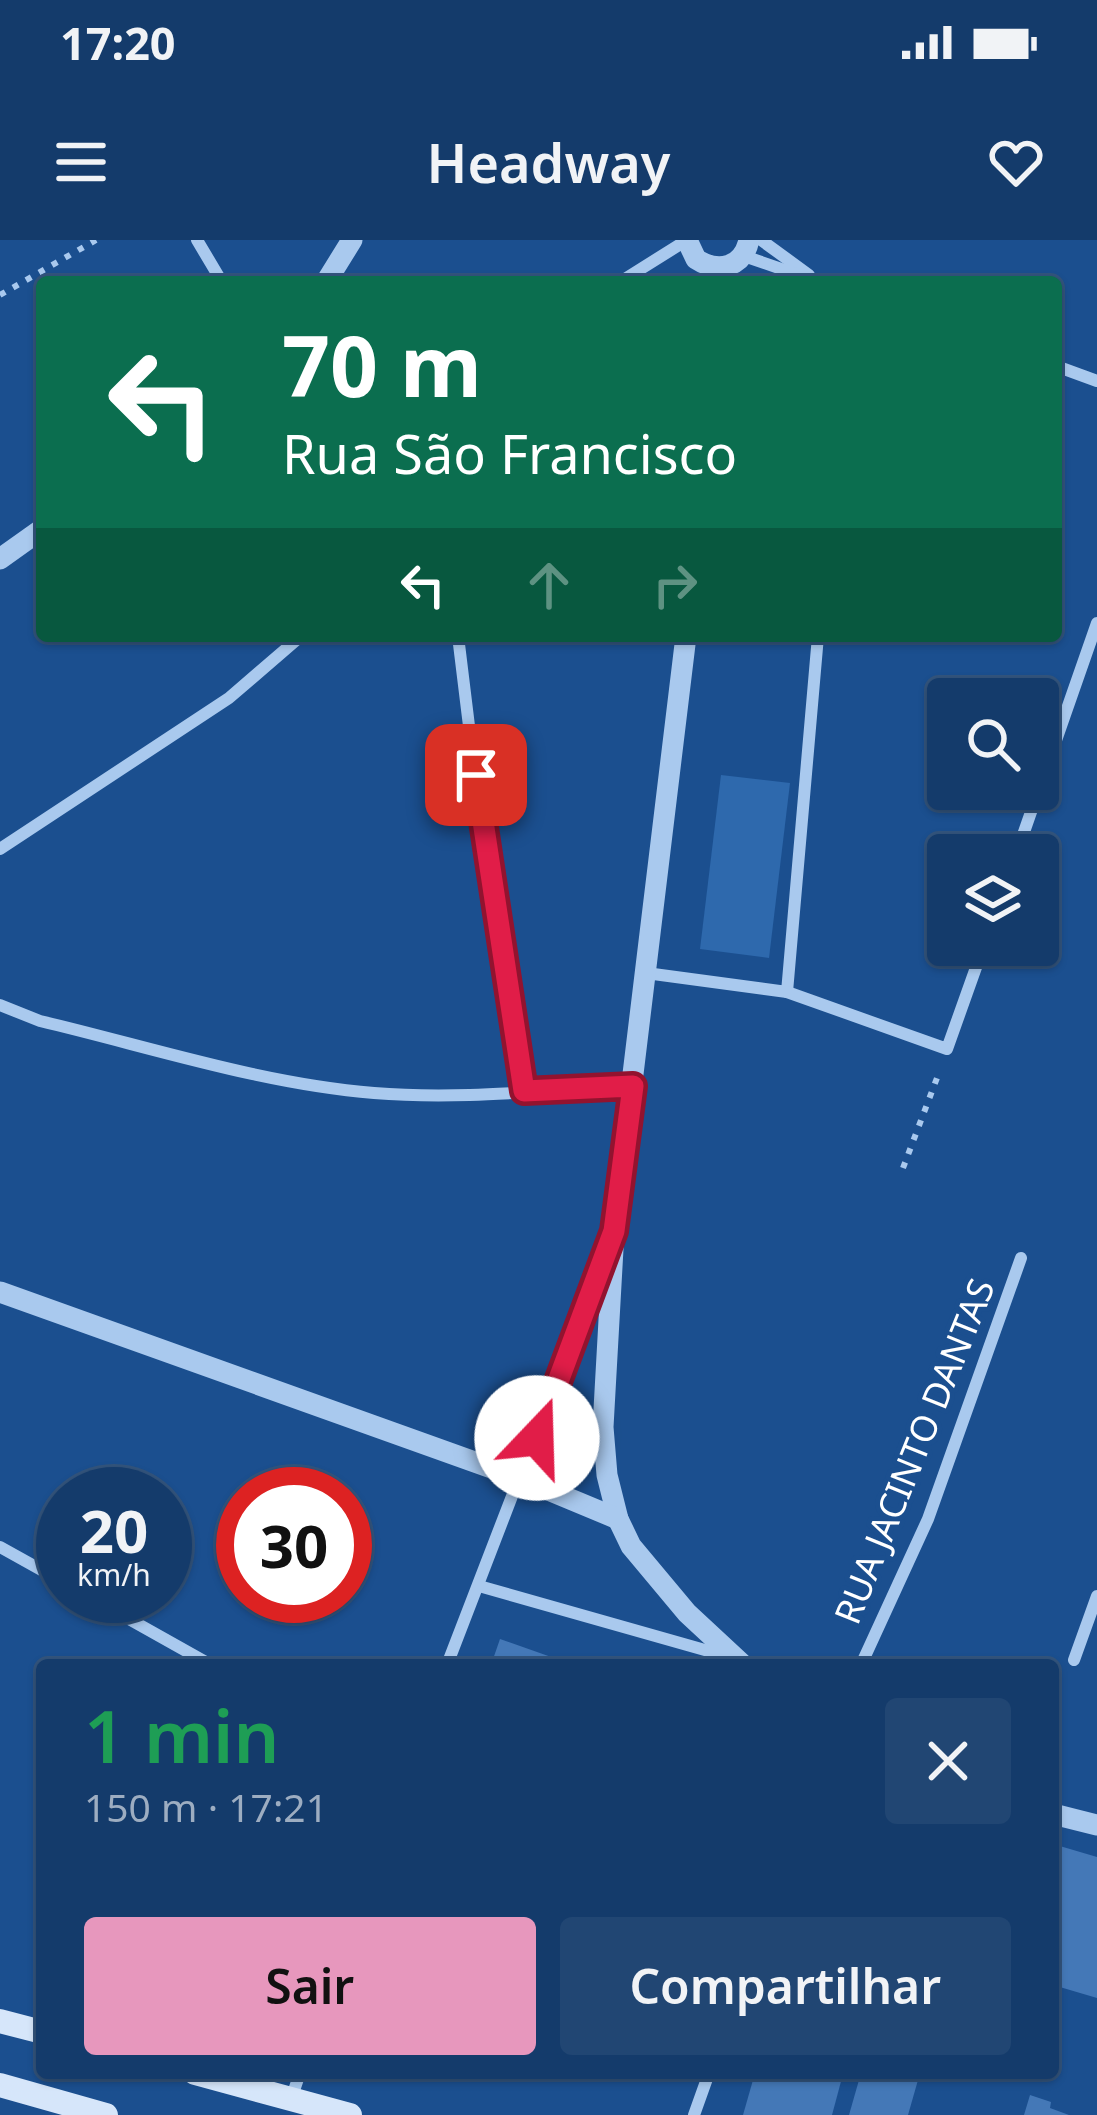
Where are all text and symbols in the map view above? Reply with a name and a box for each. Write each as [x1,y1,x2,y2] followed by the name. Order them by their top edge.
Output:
[60,12,176,73] text: 17:20
[427,125,670,199] text: Headway
[48,129,114,195] icon: menu
[983,129,1049,195] icon: heart
[282,307,482,422] text: 70 m
[84,324,240,480] icon: left
[282,416,737,490] text: Rua São Francisco
[390,552,456,618] icon: left
[516,552,582,618] icon: ahead
[642,552,708,618] icon: right
[927,678,1059,966] map controls
[927,678,1059,810] button: search
[425,724,527,826] pin
[443,742,509,808] icon: arrive
[927,834,1059,966] button: layers
[822,1271,1006,1631] street label: RUA JACINTO DANTAS
[474,1375,600,1501] position arrow
[216,1467,372,1623] speed limit sign: 30
[80,1489,148,1571] text: 20
[77,1554,151,1595] text: km/h
[84,1686,279,1784] text: 1 min
[885,1698,1011,1824] button: close
[84,1780,328,1833] text: 150 m · 17:21
[84,1917,536,2055] button: Sair
[560,1917,1011,2055] button: Compartilhar

